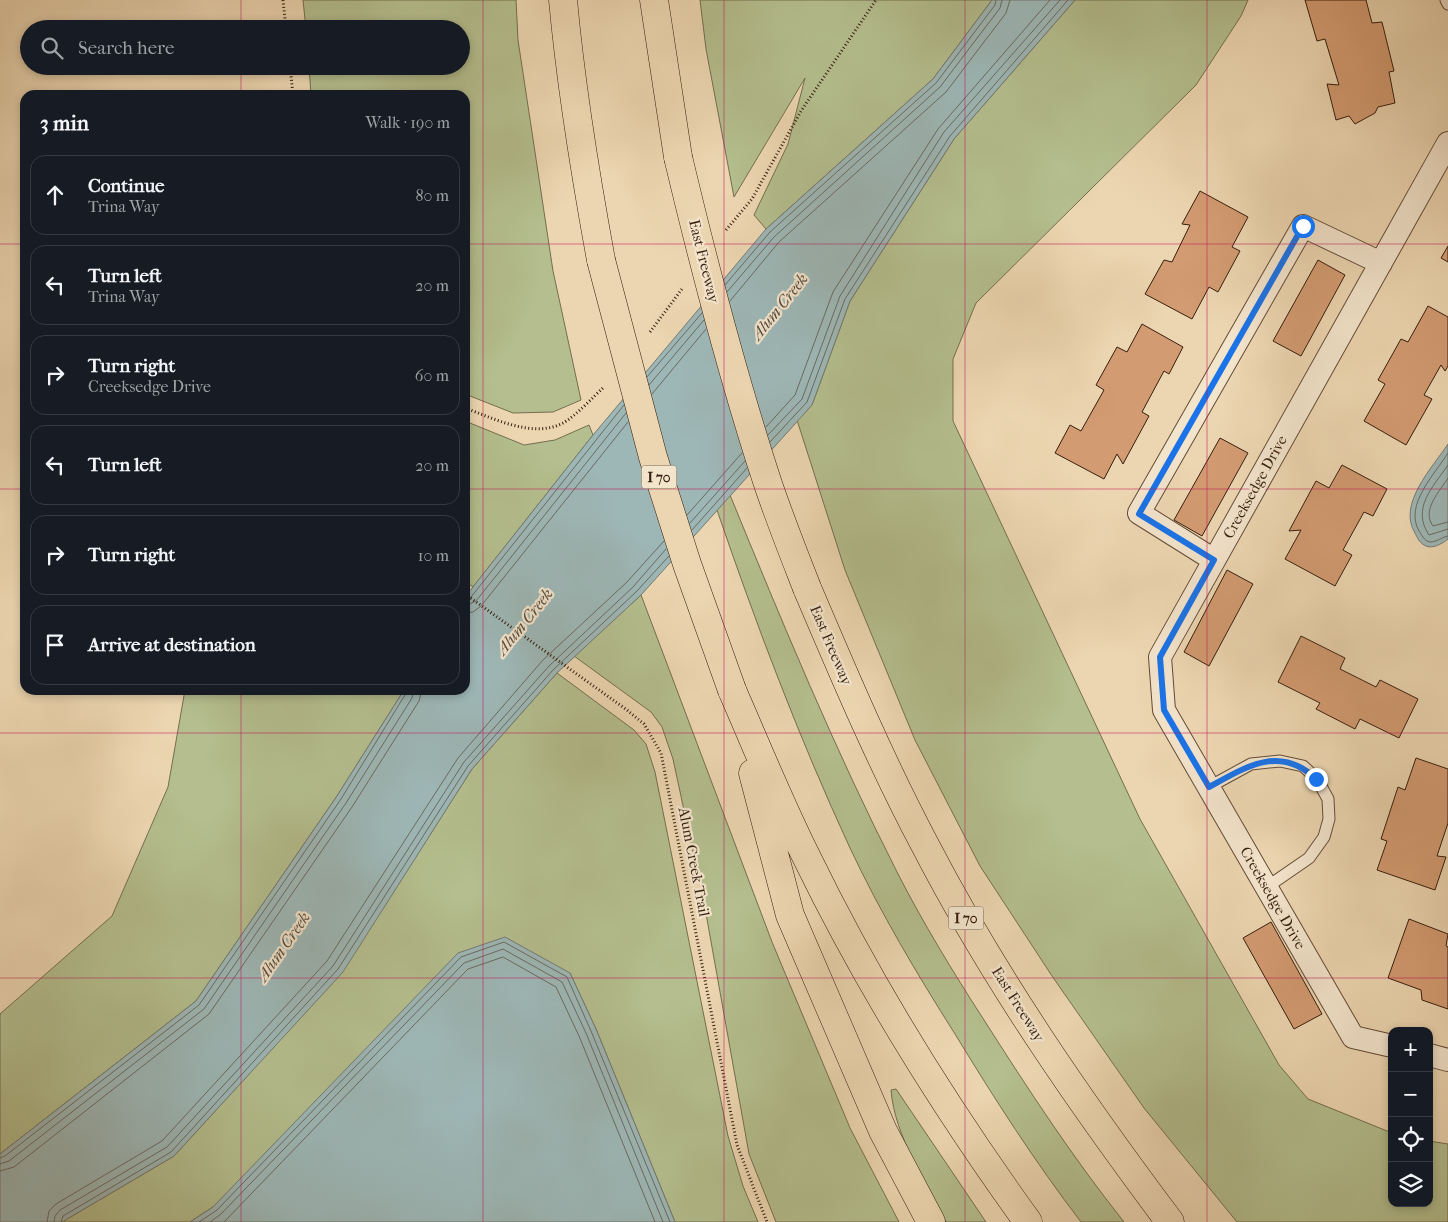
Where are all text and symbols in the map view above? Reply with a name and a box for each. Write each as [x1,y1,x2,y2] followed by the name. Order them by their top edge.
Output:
[20,20,470,75] search box
[38,34,66,62] icon: search
[78,37,174,59] text: Search here
[40,111,89,135] text: 3 min
[366,113,450,132] text: Walk · 190 m
[88,175,164,197] text: Continue
[41,181,69,209] icon: ahead
[415,186,449,205] text: 80 m
[88,197,160,216] text: Trina Way
[1292,215,1315,238] route start
[685,218,723,305] street label: East Freeway
[88,265,162,287] text: Turn left
[746,269,812,345] water label: Alum Creek
[41,271,69,299] icon: left
[415,276,449,295] text: 20 m
[88,287,160,306] text: Trina Way
[88,355,175,377] text: Turn right
[41,361,69,389] icon: right
[415,366,449,385] text: 60 m
[88,377,211,396] text: Creeksedge Drive
[1219,432,1291,542] street label: Creeksedge Drive
[41,451,69,479] icon: left
[88,454,162,476] text: Turn left
[415,456,449,475] text: 20 m
[642,466,676,488] road number: I 70
[41,541,69,569] icon: right
[88,544,175,566] text: Turn right
[418,546,449,565] text: 10 m
[491,584,557,660] water label: Alum Creek
[806,602,856,689] street label: East Freeway
[41,631,69,659] icon: arrive
[88,634,256,656] text: Arrive at destination
[1305,768,1328,791] route end
[674,805,713,918] street label: Alum Creek Trail
[1236,844,1310,953] street label: Creeksedge Drive
[948,906,984,930] road number: I 70
[252,908,314,986] water label: Alum Creek
[988,963,1049,1046] street label: East Freeway
[1388,1027,1433,1207] map controls
[1388,1027,1433,1072] button: +
[1388,1072,1433,1117] button: −
[1388,1117,1433,1162] button: locate
[1388,1162,1433,1207] button: layers

